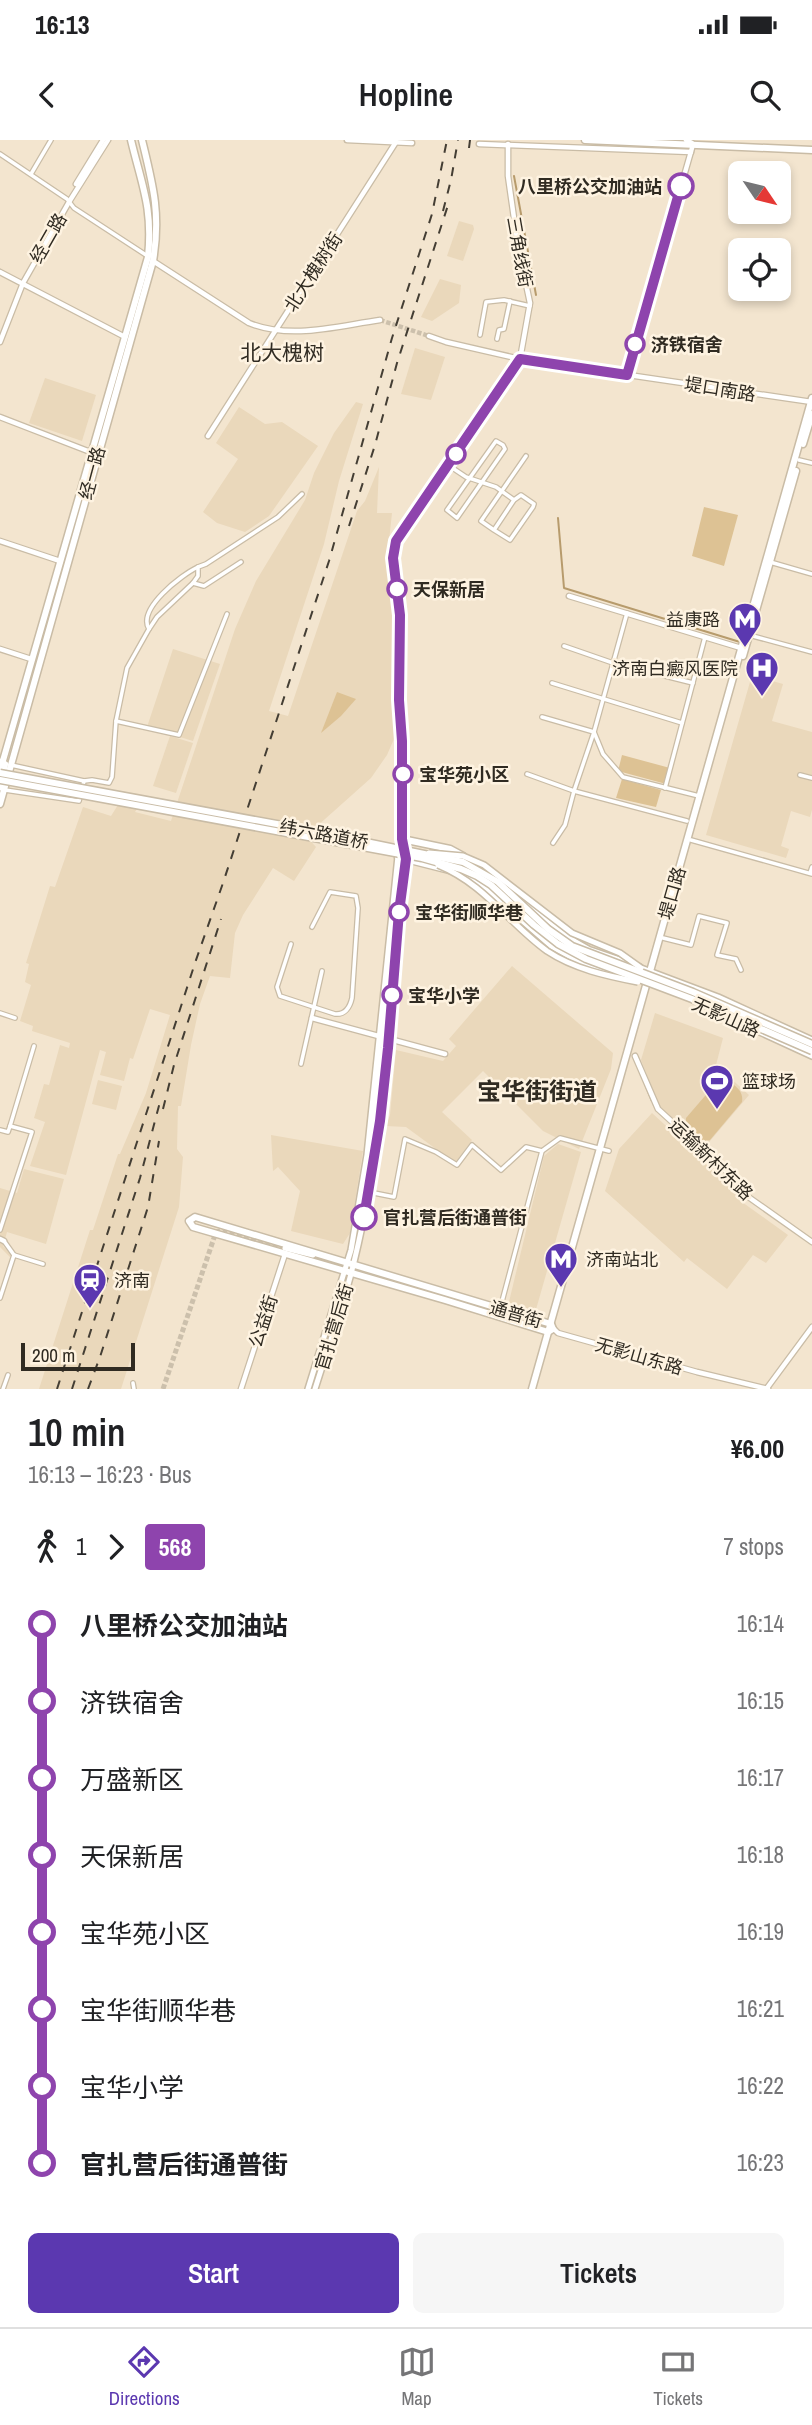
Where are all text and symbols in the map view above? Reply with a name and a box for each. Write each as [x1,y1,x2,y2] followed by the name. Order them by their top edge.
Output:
[35,7,90,42] text: 16:13
[359,73,453,116] text: Hopline
[28,76,66,114] icon: back
[746,76,784,114] icon: search
[728,161,791,224] north arrow
[728,161,791,301] map controls
[668,173,694,199] marker: 八里桥公交加油站
[518,174,662,199] place label: 八里桥公交加油站
[24,208,72,268] street label: 经二路
[501,214,539,290] street label: 三角线街
[278,227,348,317] street label: 北大槐树街
[728,238,791,301] button: locate
[651,332,723,357] place label: 济铁宿舍
[625,334,645,354] marker: 济铁宿舍
[240,338,324,367] district label: 北大槐树
[682,371,758,407] street label: 堤口南路
[73,444,111,502] street label: 经一路
[446,444,466,464] unlabelled marker
[413,577,485,602] place label: 天保新居
[387,579,407,599] marker: 天保新居
[726,600,764,649] metro station icon: 益康路
[666,607,720,632] place label: 益康路
[743,649,781,698] hospital icon: 济南白癜风医院
[612,656,738,681] place label: 济南白癜风医院
[419,762,509,787] place label: 宝华苑小区
[393,764,413,784] marker: 宝华苑小区
[277,813,371,855] street label: 纬六路道桥
[653,864,691,922] street label: 堤口路
[415,900,523,925] place label: 宝华街顺华巷
[389,902,409,922] marker: 宝华街顺华巷
[408,983,480,1008] place label: 宝华小学
[382,985,402,1005] marker: 宝华小学
[688,991,764,1043] street label: 无影山路
[698,1062,736,1111] sports icon: 篮球场
[742,1069,796,1094] place label: 篮球场
[477,1075,597,1107] district label: 宝华街街道
[663,1112,759,1206] street label: 运输新村东路
[351,1204,377,1230] marker: 官扎营后街通普街
[383,1205,527,1230] place label: 官扎营后街通普街
[542,1240,580,1289] metro station icon: 济南站北
[586,1247,658,1272] place label: 济南站北
[71,1261,109,1310] station icon: 济南
[114,1268,150,1293] place label: 济南
[309,1280,359,1374] street label: 官扎营后街
[243,1291,283,1351] street label: 公益街
[487,1295,545,1333] street label: 通普街
[592,1332,686,1380] street label: 无影山东路
[21,1340,135,1372] scale bar
[32,1342,75,1368] text: 200 m
[28,1407,126,1458] text: 10 min
[731,1431,784,1466] text: ¥6.00
[28,1459,192,1490] text: 16:13 – 16:23 · Bus
[28,1528,66,1566] icon: walk
[97,1528,135,1566] icon: forward
[76,1531,87,1562] text: 1
[159,1531,191,1563] text: 568
[723,1531,784,1562] text: 7 stops
[80,1608,288,1643] text: 八里桥公交加油站
[737,1608,784,1639] text: 16:14
[80,1685,184,1720] text: 济铁宿舍
[737,1685,784,1716] text: 16:15
[80,1762,184,1797] text: 万盛新区
[737,1762,784,1793] text: 16:17
[80,1839,184,1874] text: 天保新居
[737,1839,784,1870] text: 16:18
[80,1916,210,1951] text: 宝华苑小区
[737,1916,784,1947] text: 16:19
[80,1993,236,2028] text: 宝华街顺华巷
[737,1993,784,2024] text: 16:21
[80,2070,184,2105] text: 宝华小学
[737,2070,784,2101] text: 16:22
[80,2147,288,2182] text: 官扎营后街通普街
[737,2147,784,2178] text: 16:23
[28,2233,399,2313] button: Start
[413,2233,784,2313] button: Tickets
[109,2343,180,2411] tab: Directions
[398,2343,436,2411] tab: Map
[653,2343,703,2411] tab: Tickets

